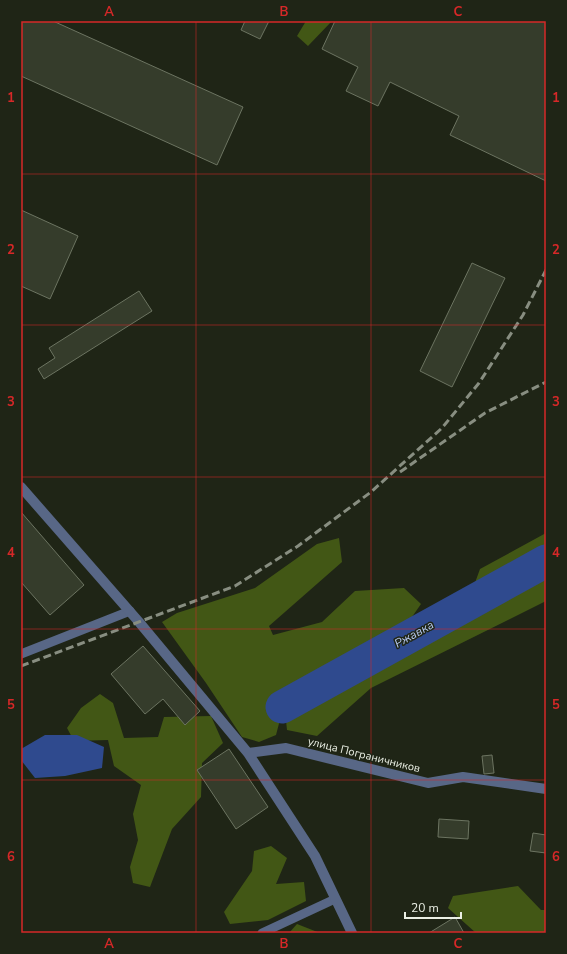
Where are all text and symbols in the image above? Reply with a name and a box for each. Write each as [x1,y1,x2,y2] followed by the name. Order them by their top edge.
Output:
[104,3,114,21] text: A
[280,3,289,21] text: B
[454,3,463,21] text: C
[7,89,15,107] text: 1
[552,89,560,107] text: 1
[7,241,15,259] text: 2
[552,241,560,259] text: 2
[7,393,15,411] text: 3
[552,393,560,411] text: 3
[7,544,15,562] text: 4
[552,544,560,562] text: 4
[391,617,437,651] water label: Ржавка
[7,696,15,714] text: 5
[552,696,560,714] text: 5
[306,734,422,776] street label: улица Пограничников
[7,848,15,866] text: 6
[552,848,560,866] text: 6
[405,894,461,920] scale bar
[411,900,439,916] text: 20 m
[104,935,114,953] text: A
[280,935,289,953] text: B
[454,935,463,953] text: C

